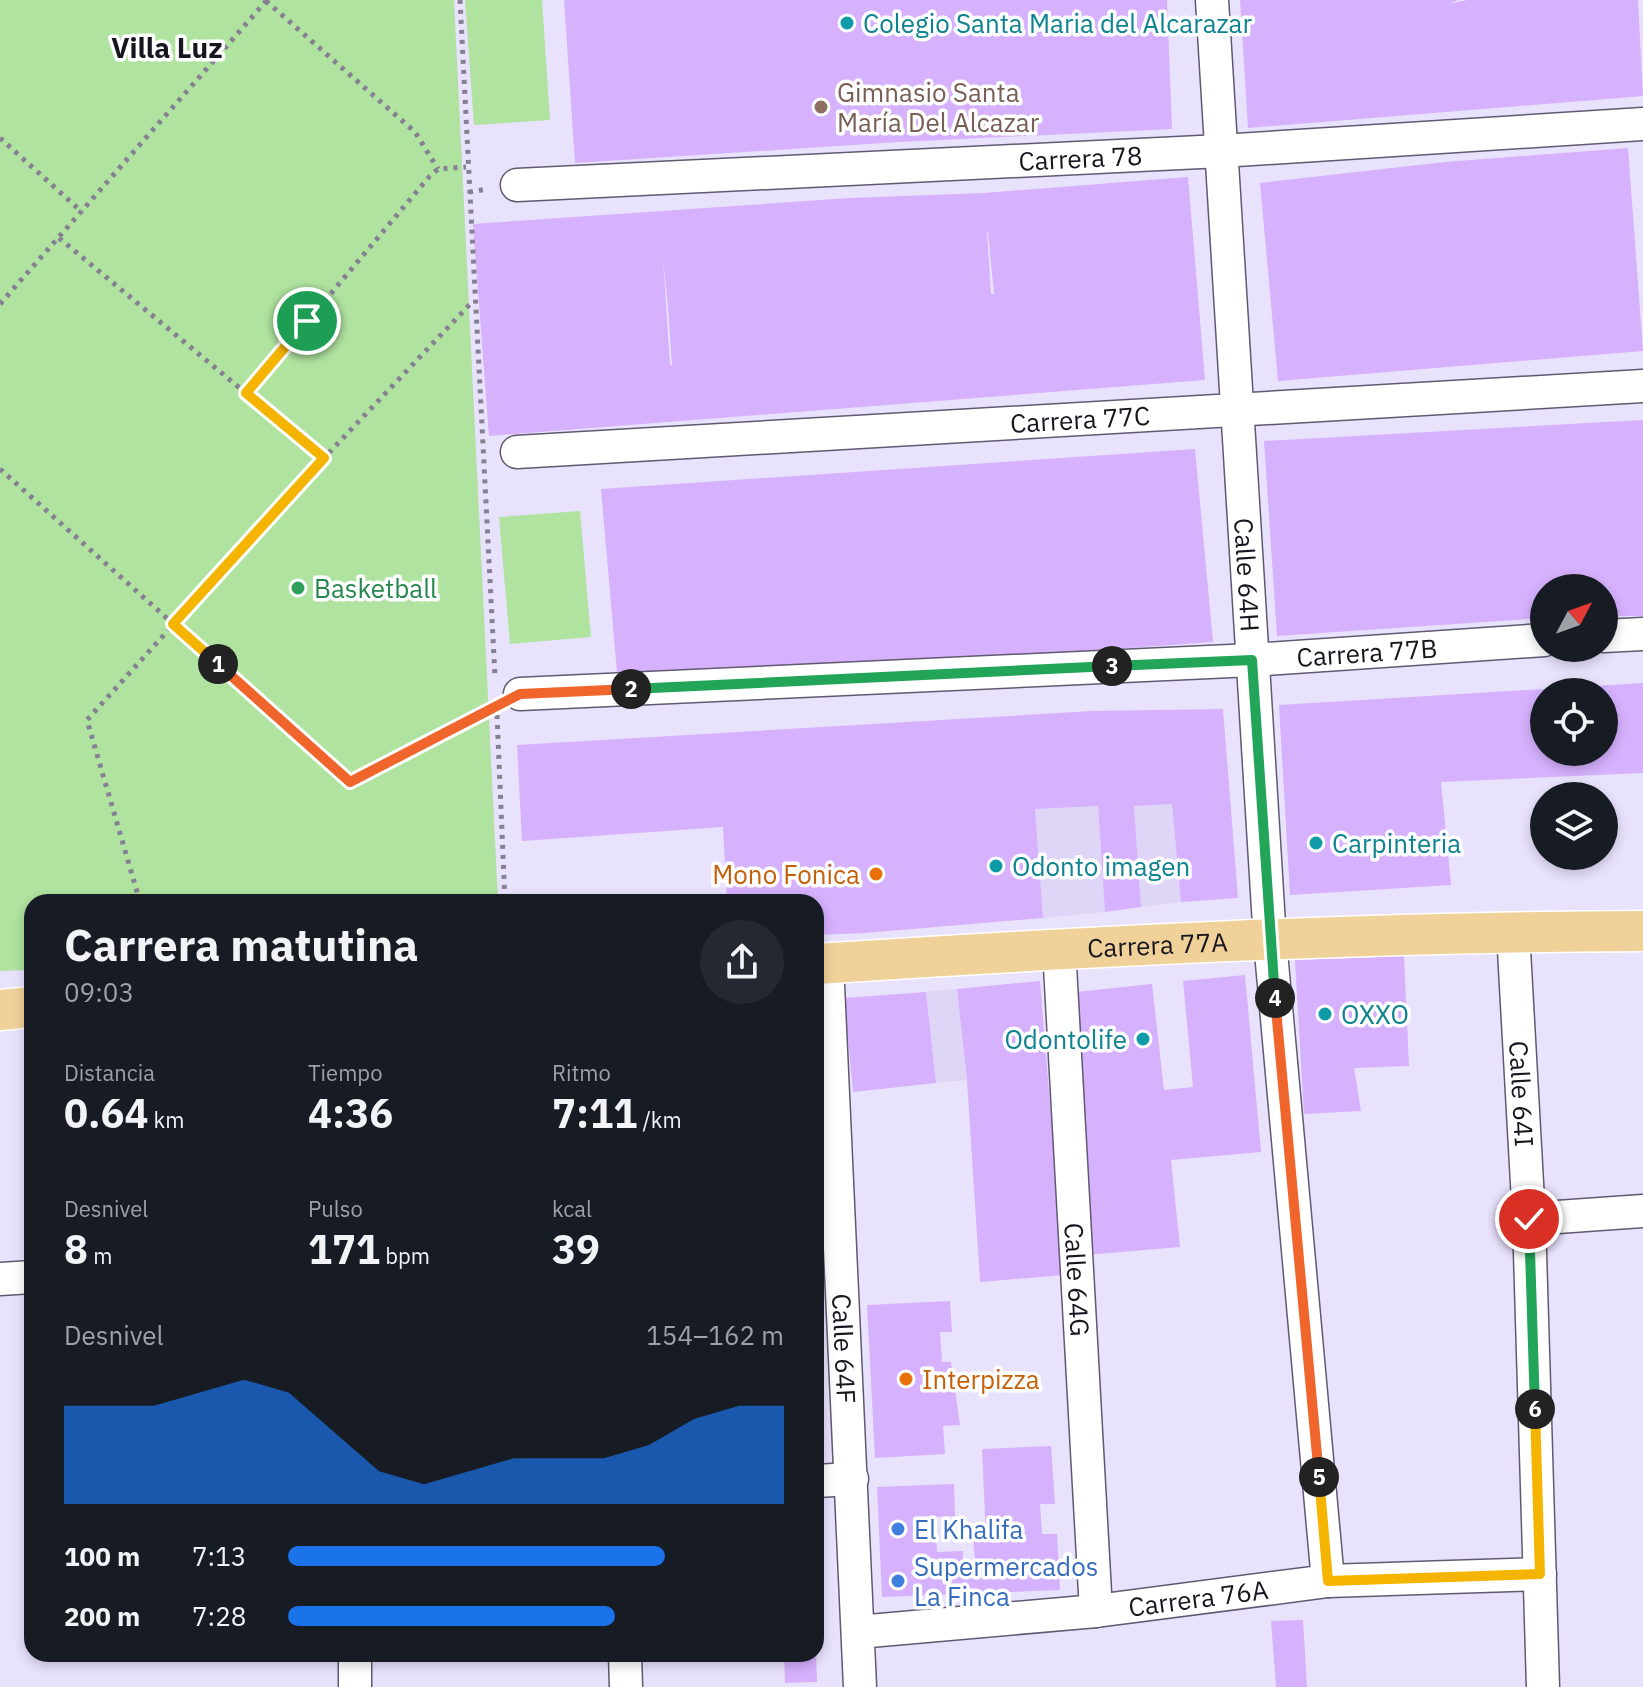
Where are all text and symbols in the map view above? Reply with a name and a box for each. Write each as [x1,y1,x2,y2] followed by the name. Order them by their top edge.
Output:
[863,6,1252,40] place label: Colegio Santa Maria del Alcarazar
[838,14,856,32] marker: Colegio Santa Maria del Alcarazar
[111,29,223,66] district label: Villa Luz
[837,75,1040,139] place label: Gimnasio Santa María Del Alcazar
[812,98,830,116] marker: Gimnasio Santa María Del Alcazar
[1018,138,1143,178] street label: Carrera 78
[273,287,341,355] pin
[285,299,329,343] icon: arrive
[1009,398,1151,440] street label: Carrera 77C
[1227,517,1268,633] street label: Calle 64H
[314,571,437,605] place label: Basketball
[1530,574,1618,662] north arrow
[1530,574,1618,870] map controls
[289,579,307,597] marker: Basketball
[1295,630,1438,674] street label: Carrera 77B
[198,644,238,684] pin: 1
[1092,646,1132,686] pin: 3
[211,649,225,678] text: 1
[1105,651,1119,680] text: 3
[611,669,651,709] pin: 2
[624,674,638,703] text: 2
[1530,678,1618,766] button: locate
[1530,782,1618,870] button: layers
[1332,826,1461,860] place label: Carpinteria
[1307,834,1325,852] marker: Carpinteria
[1012,849,1190,883] place label: Odonto imagen
[712,857,860,891] place label: Mono Fonica
[987,857,1005,875] marker: Odonto imagen
[867,865,885,883] marker: Mono Fonica
[64,916,418,973] text: Carrera matutina
[700,920,784,1004] button: share
[1086,924,1229,965] street label: Carrera 77A
[64,975,134,1009] text: 09:03
[1255,978,1295,1018] pin: 4
[1268,983,1282,1012] text: 4
[1341,997,1409,1031] place label: OXXO
[1316,1005,1334,1023] marker: OXXO
[1004,1022,1127,1056] place label: Odontolife
[1134,1030,1152,1048] marker: Odontolife
[1502,1040,1542,1148] street label: Calle 64I
[64,1058,155,1087] text: Distancia
[308,1058,382,1087] text: Tiempo
[552,1058,611,1087] text: Ritmo
[64,1087,148,1139] text: 0.64
[308,1087,393,1139] text: 4:36
[552,1087,637,1139] text: 7:11
[148,1105,184,1134] text: km
[637,1105,682,1134] text: /km
[1495,1185,1563,1253] pin
[64,1194,148,1223] text: Desnivel
[308,1194,363,1223] text: Pulso
[552,1194,592,1223] text: kcal
[1507,1197,1551,1241] icon: check
[1057,1222,1098,1337] street label: Calle 64G
[64,1223,88,1275] text: 8
[308,1223,380,1275] text: 171
[552,1223,600,1275] text: 39
[88,1241,112,1270] text: m
[380,1241,430,1270] text: bpm
[825,1293,864,1404] street label: Calle 64F
[64,1318,164,1352] text: Desnivel
[646,1318,784,1352] text: 154–162 m
[922,1362,1040,1396] place label: Interpizza
[897,1370,915,1388] marker: Interpizza
[1515,1389,1555,1429] pin: 6
[1528,1394,1542,1423] text: 6
[1299,1457,1339,1497] pin: 5
[1312,1462,1326,1491] text: 5
[914,1512,1023,1546] place label: El Khalifa
[889,1520,907,1538] marker: El Khalifa
[64,1539,140,1573] text: 100 m
[192,1539,246,1573] text: 7:13
[914,1549,1098,1613] place label: Supermercados La Finca
[889,1572,907,1590] marker: Supermercados La Finca
[1126,1572,1270,1624] street label: Carrera 76A
[64,1599,140,1633] text: 200 m
[192,1599,246,1633] text: 7:28

